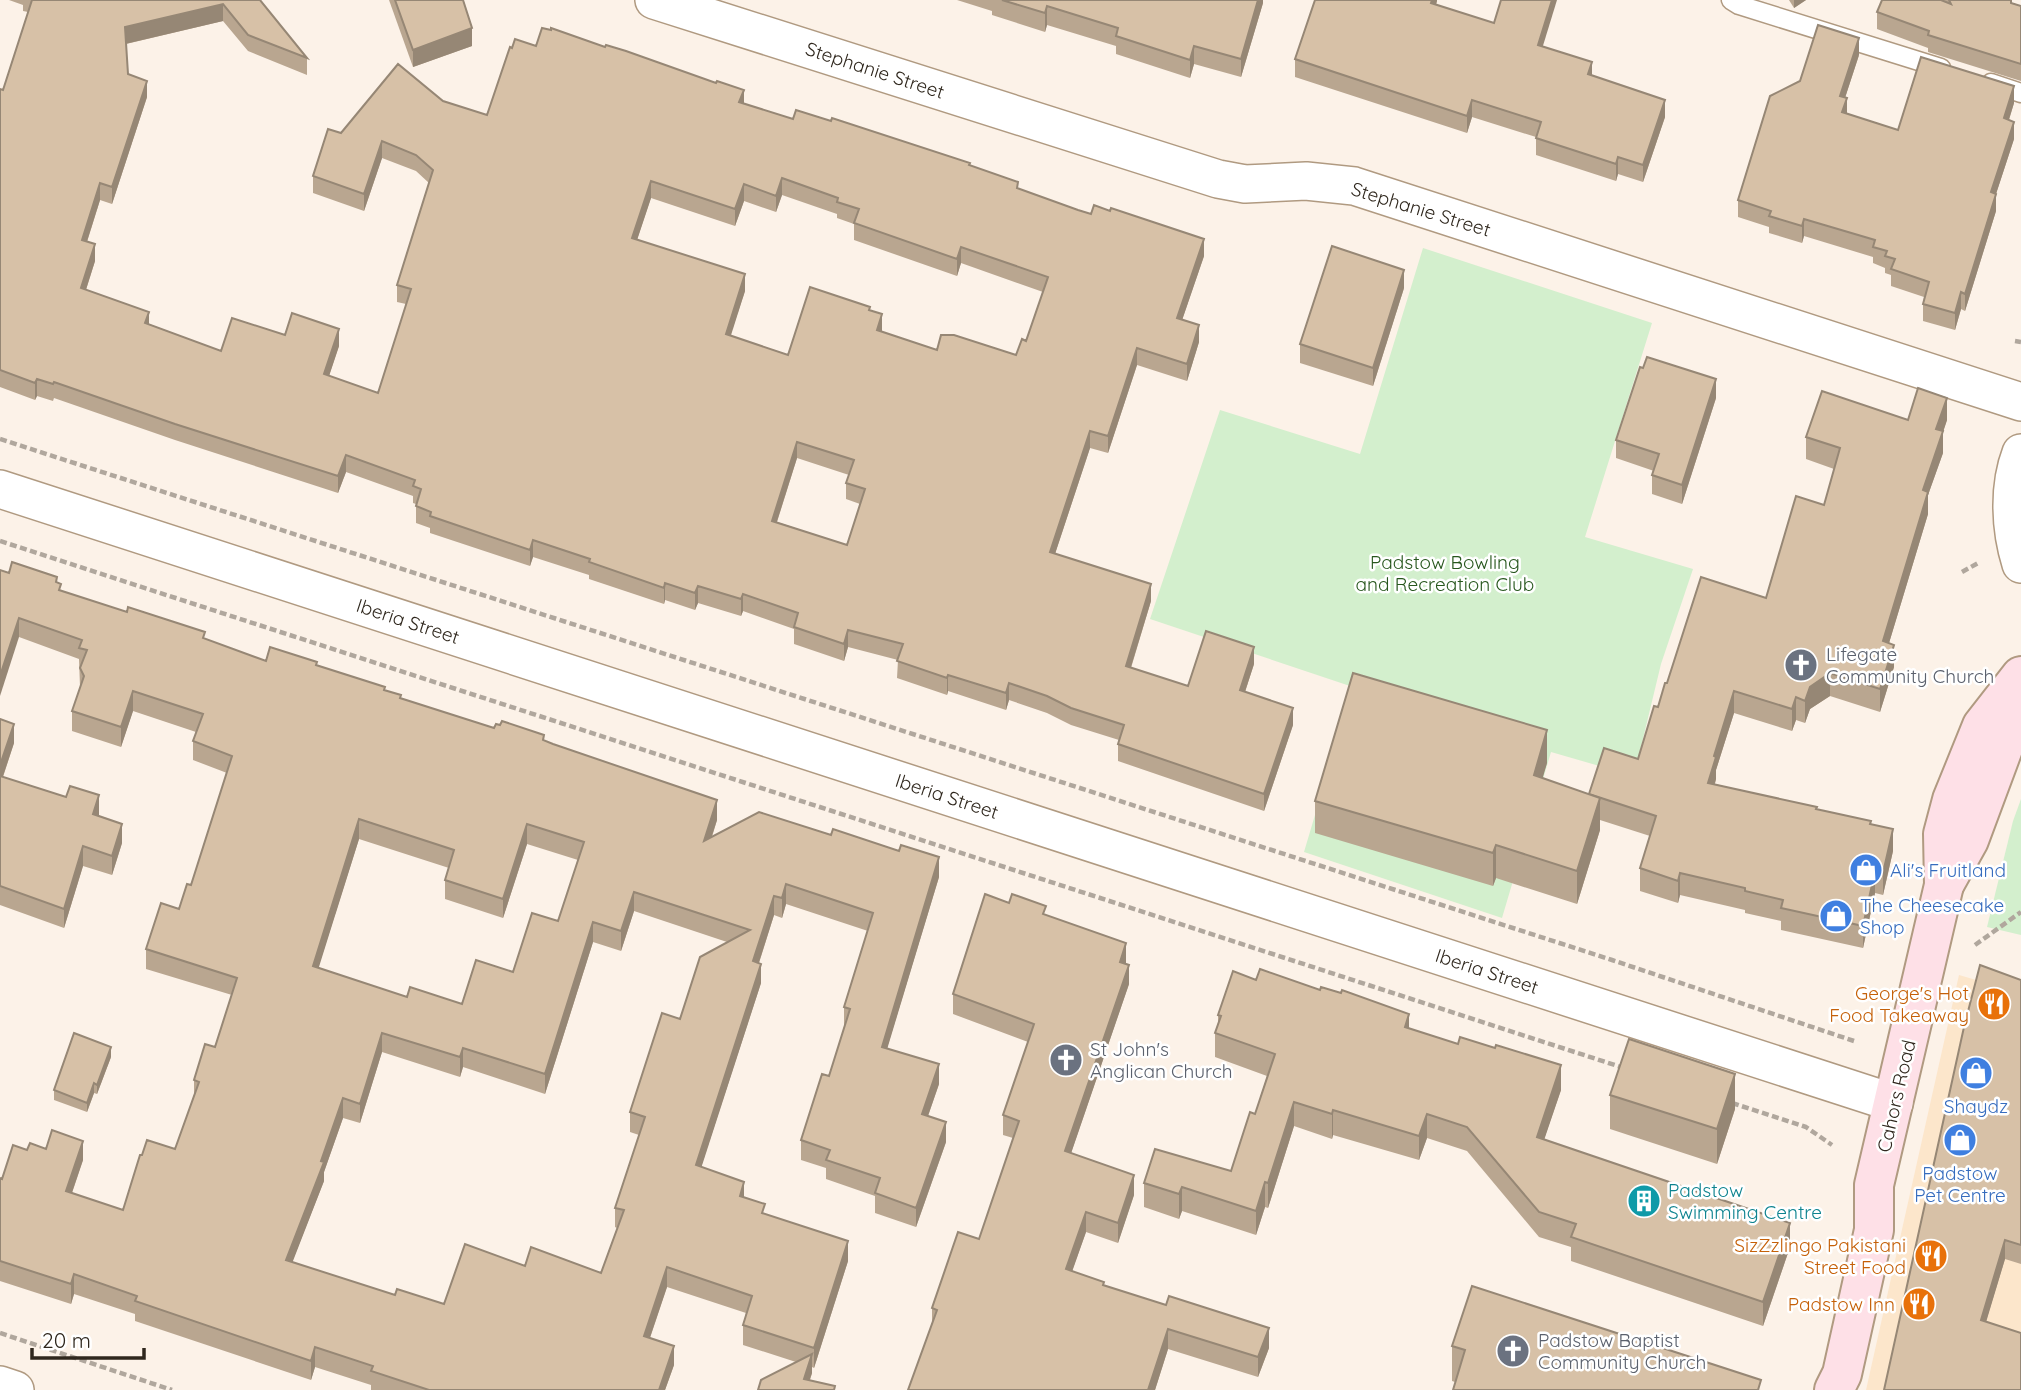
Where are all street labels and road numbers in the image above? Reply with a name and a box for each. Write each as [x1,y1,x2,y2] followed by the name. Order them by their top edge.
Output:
[803,36,947,104] street label: Stephanie Street
[1348,176,1494,242] street label: Stephanie Street
[353,593,463,649] street label: Iberia Street
[892,768,1002,824] street label: Iberia Street
[1432,943,1542,999] street label: Iberia Street
[1871,1037,1921,1155] street label: Cahors Road

